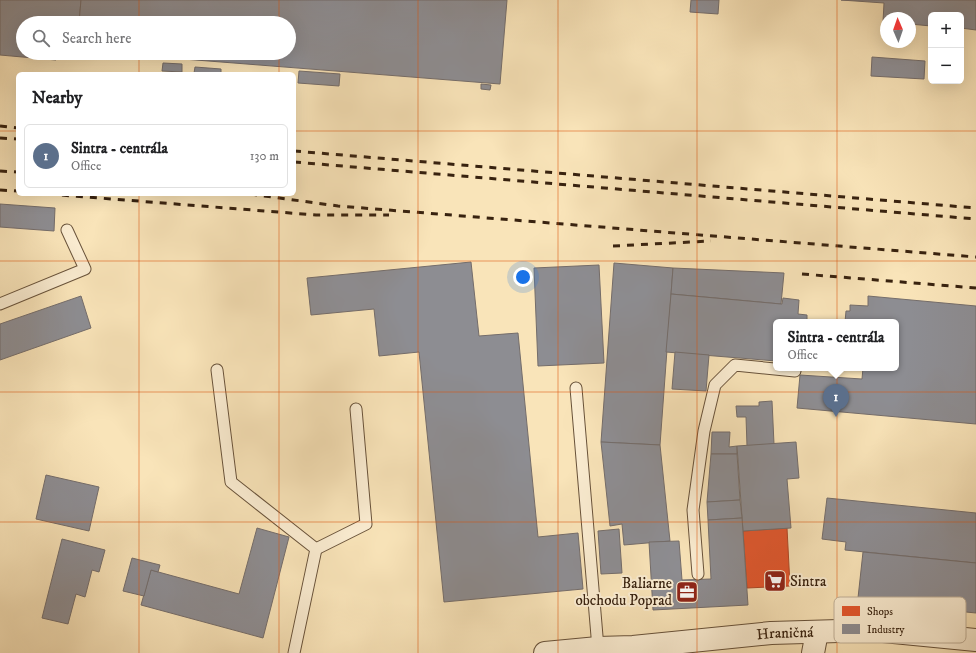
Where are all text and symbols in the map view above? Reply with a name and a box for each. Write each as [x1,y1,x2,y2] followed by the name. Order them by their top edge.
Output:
[880,12,916,48] north arrow
[928,12,964,84] map controls
[928,12,964,48] button: +
[16,16,296,60] search box
[30,27,52,49] icon: search
[62,29,131,48] text: Search here
[928,48,964,84] button: −
[32,87,82,109] text: Nearby
[71,139,168,158] text: Sintra - centrála
[44,148,48,164] text: 1
[250,148,279,164] text: 130 m
[71,158,101,174] text: Office
[513,267,533,287] your location
[773,319,899,371] popup
[788,328,884,347] text: Sintra - centrála
[788,347,818,363] text: Office
[823,384,849,417] pin: 1
[762,568,788,594] supermarket icon: Sintra
[790,572,827,591] place label: Sintra
[576,574,673,610] place label: Baliarne obchodu Poprad
[674,579,700,605] office icon: Baliarne obchodu Poprad
[834,597,966,643] legend
[867,605,893,619] text: Shops
[756,623,814,644] street label: Hraničná
[867,623,905,637] text: Industry

